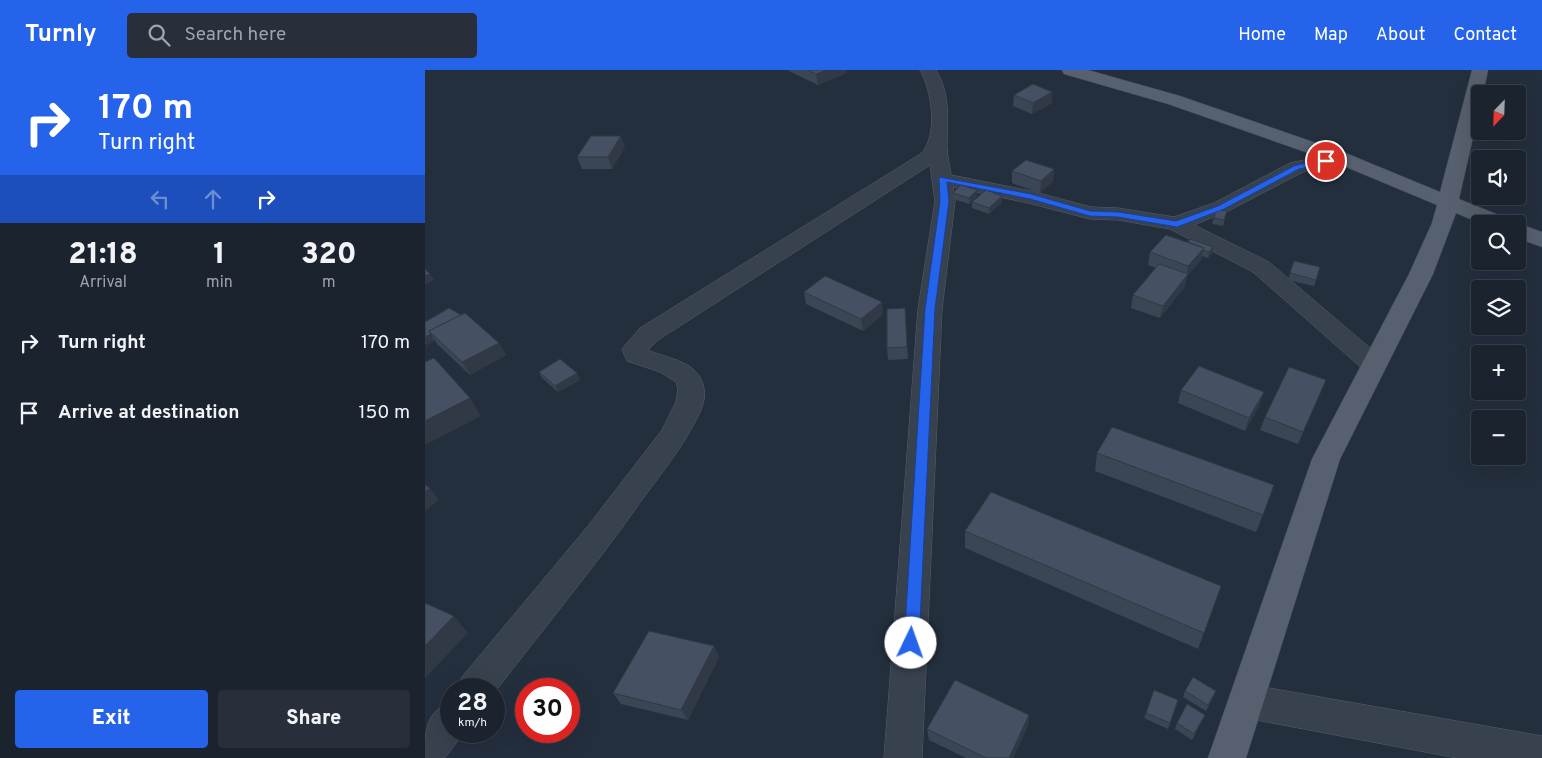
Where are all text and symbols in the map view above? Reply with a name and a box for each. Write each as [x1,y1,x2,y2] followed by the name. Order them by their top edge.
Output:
[127,13,477,58] search box
[25,20,97,50] text: Turnly
[145,21,173,49] icon: search
[185,23,286,47] text: Search here
[1238,24,1286,47] text: Home
[1314,24,1348,47] text: Map
[1376,24,1425,47] text: About
[1453,24,1517,47] text: Contact
[1471,85,1526,140] north arrow
[1471,85,1526,465] map controls
[98,87,193,131] text: 170 m
[15,90,80,155] icon: right
[98,130,195,157] text: Turn right
[1305,140,1347,182] pin
[1312,147,1340,175] icon: arrive
[1471,150,1526,205] button: sound
[146,185,174,213] icon: left
[199,185,227,213] icon: ahead
[252,185,280,213] icon: right
[1471,215,1526,270] button: search
[68,237,138,274] text: 21:18
[213,237,226,274] text: 1
[301,237,357,274] text: 320
[79,273,127,293] text: Arrival
[206,273,233,293] text: min
[322,273,336,293] text: m
[1471,280,1526,335] button: layers
[15,329,43,357] icon: right
[58,331,146,355] text: Turn right
[361,331,410,355] text: 170 m
[1471,345,1526,400] button: +
[15,399,43,427] icon: arrive
[58,401,239,425] text: Arrive at destination
[358,401,410,425] text: 150 m
[1471,410,1526,465] button: −
[884,616,936,668] position arrow
[515,678,580,743] speed limit sign: 30
[457,688,488,720] text: 28
[15,690,208,748] button: Exit
[218,690,410,748] button: Share
[458,715,487,731] text: km/h

